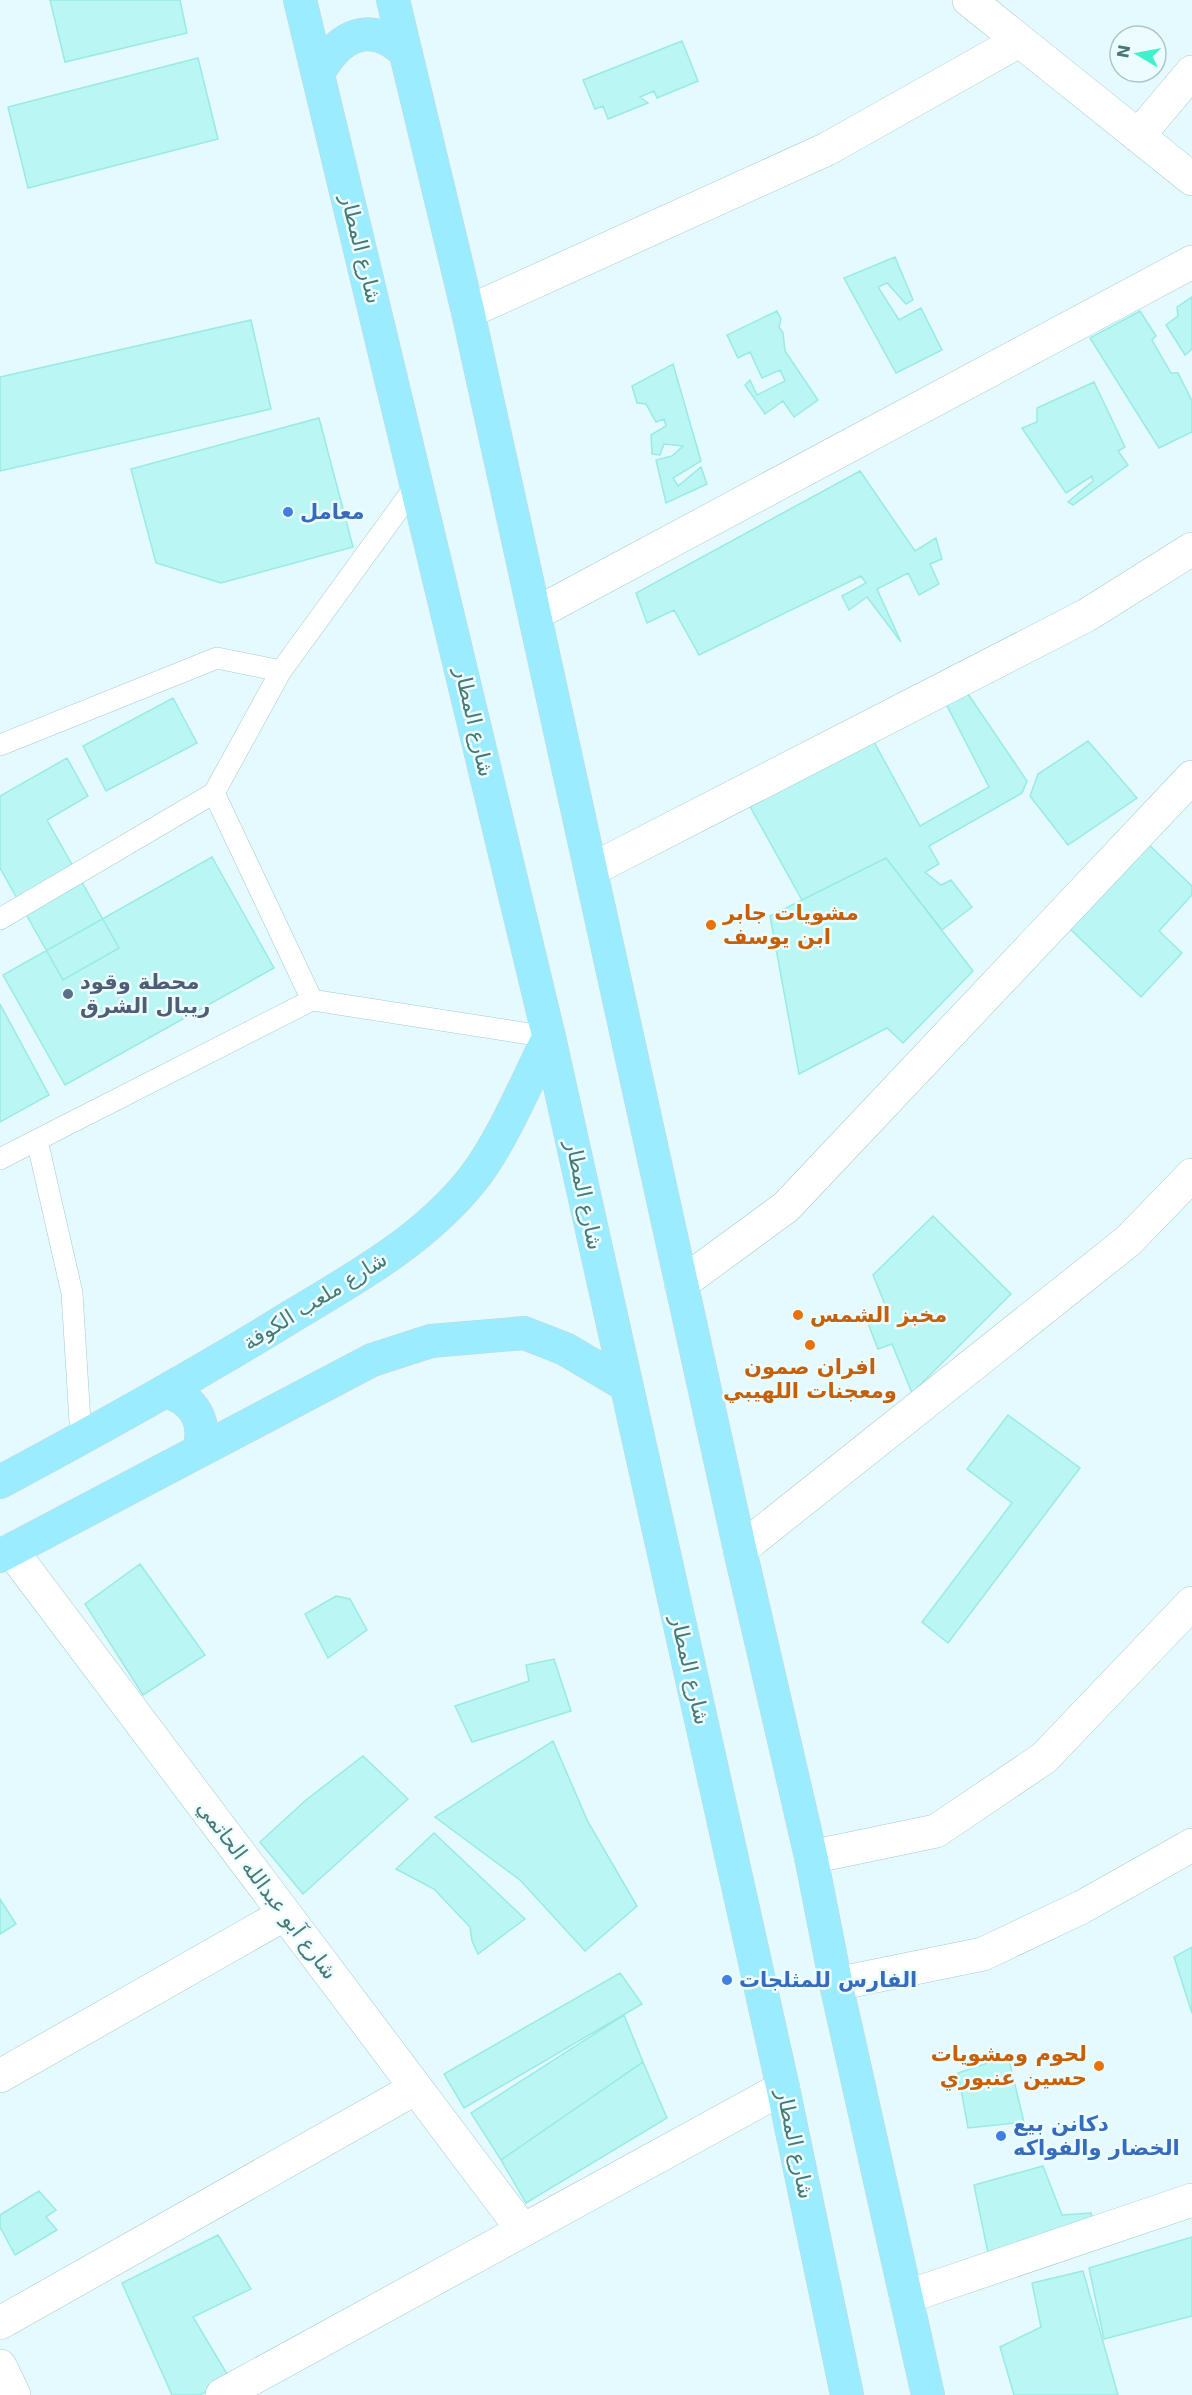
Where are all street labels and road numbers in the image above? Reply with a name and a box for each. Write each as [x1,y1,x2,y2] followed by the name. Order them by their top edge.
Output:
[336,191,386,306] street label: شارع المطار
[450,664,498,779] street label: شارع المطار
[560,1137,607,1252] street label: شارع المطار
[239,1247,391,1355] street label: شارع ملعب الكوفة
[666,1612,714,1727] street label: شارع المطار
[192,1795,343,1984] street label: شارع آبو عبدالله الحاتمي
[771,2086,818,2201] street label: شارع المطار

